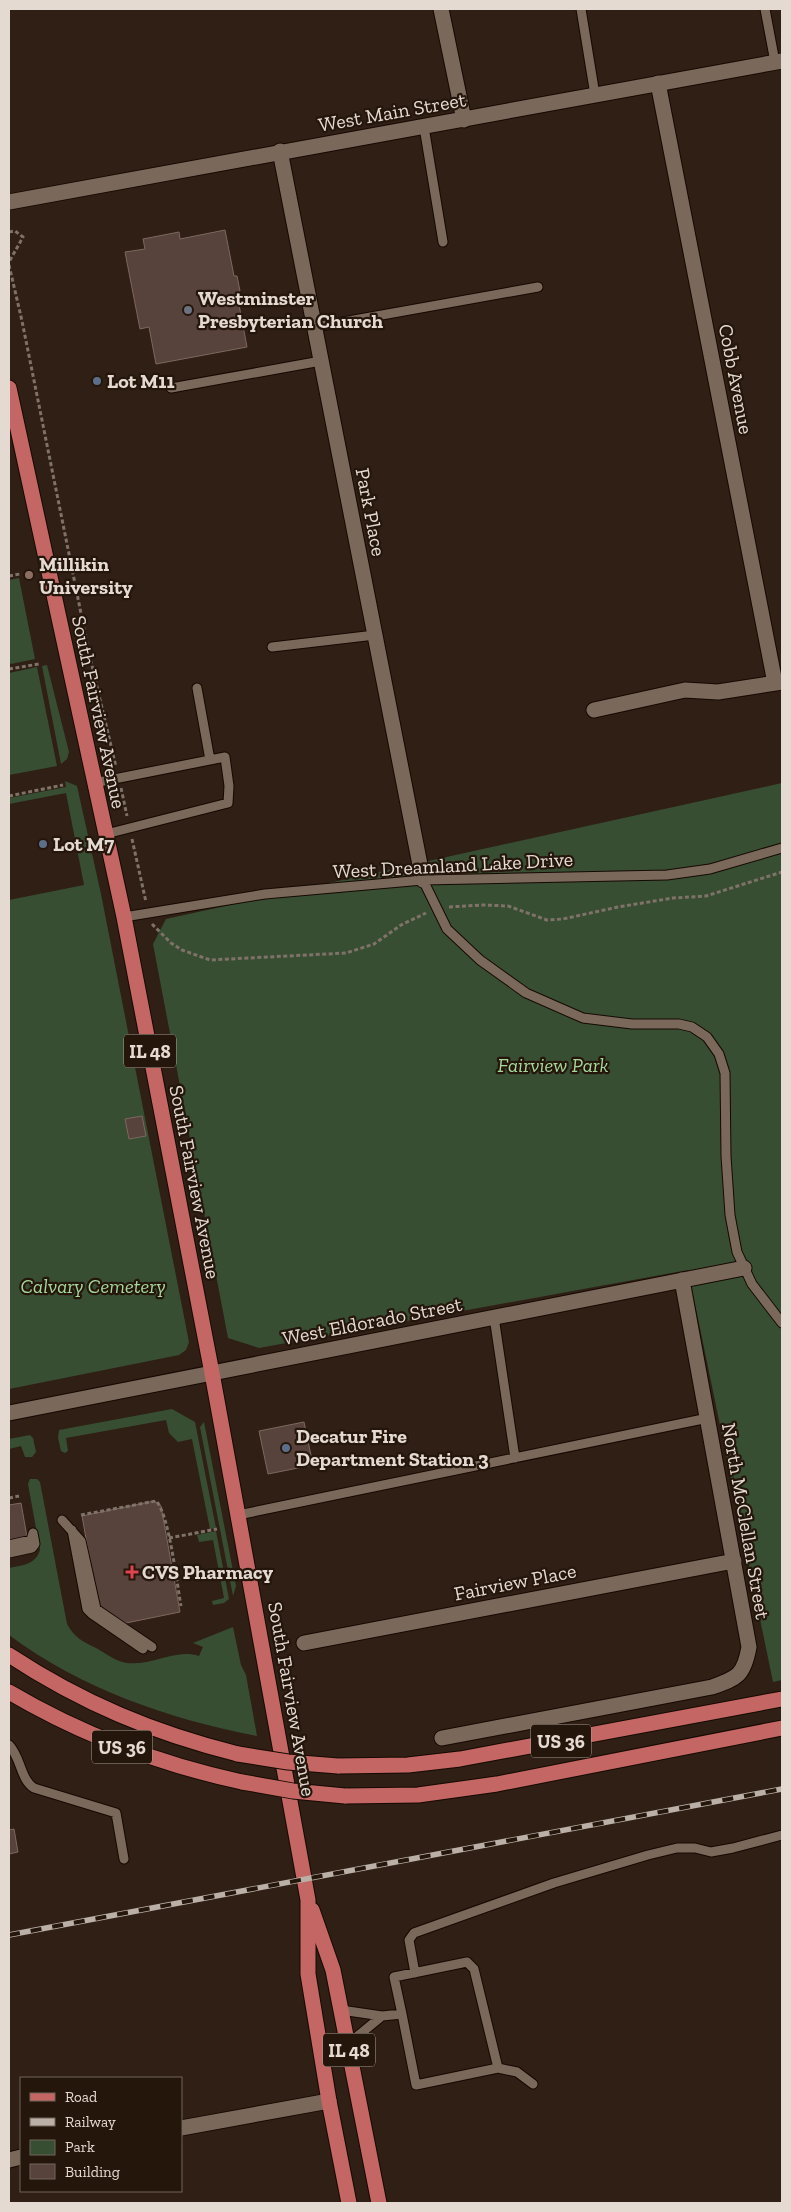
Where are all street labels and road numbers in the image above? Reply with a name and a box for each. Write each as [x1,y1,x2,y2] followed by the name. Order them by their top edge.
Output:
[316,87,468,137] street label: West Main Street
[714,322,758,436] street label: Cobb Avenue
[351,466,391,558] street label: Park Place
[67,613,131,811] street label: South Fairview Avenue
[332,847,574,883] street label: West Dreamland Lake Drive
[124,1034,176,1068] road number: IL 48
[164,1083,226,1281] street label: South Fairview Avenue
[280,1292,465,1350] street label: West Eldorado Street
[717,1421,775,1622] street label: North McClellan Street
[452,1558,578,1606] street label: Fairview Place
[263,1600,321,1798] street label: South Fairview Avenue
[531,1724,591,1758] road number: US 36
[92,1730,152,1764] road number: US 36
[323,2034,375,2066] road number: IL 48

